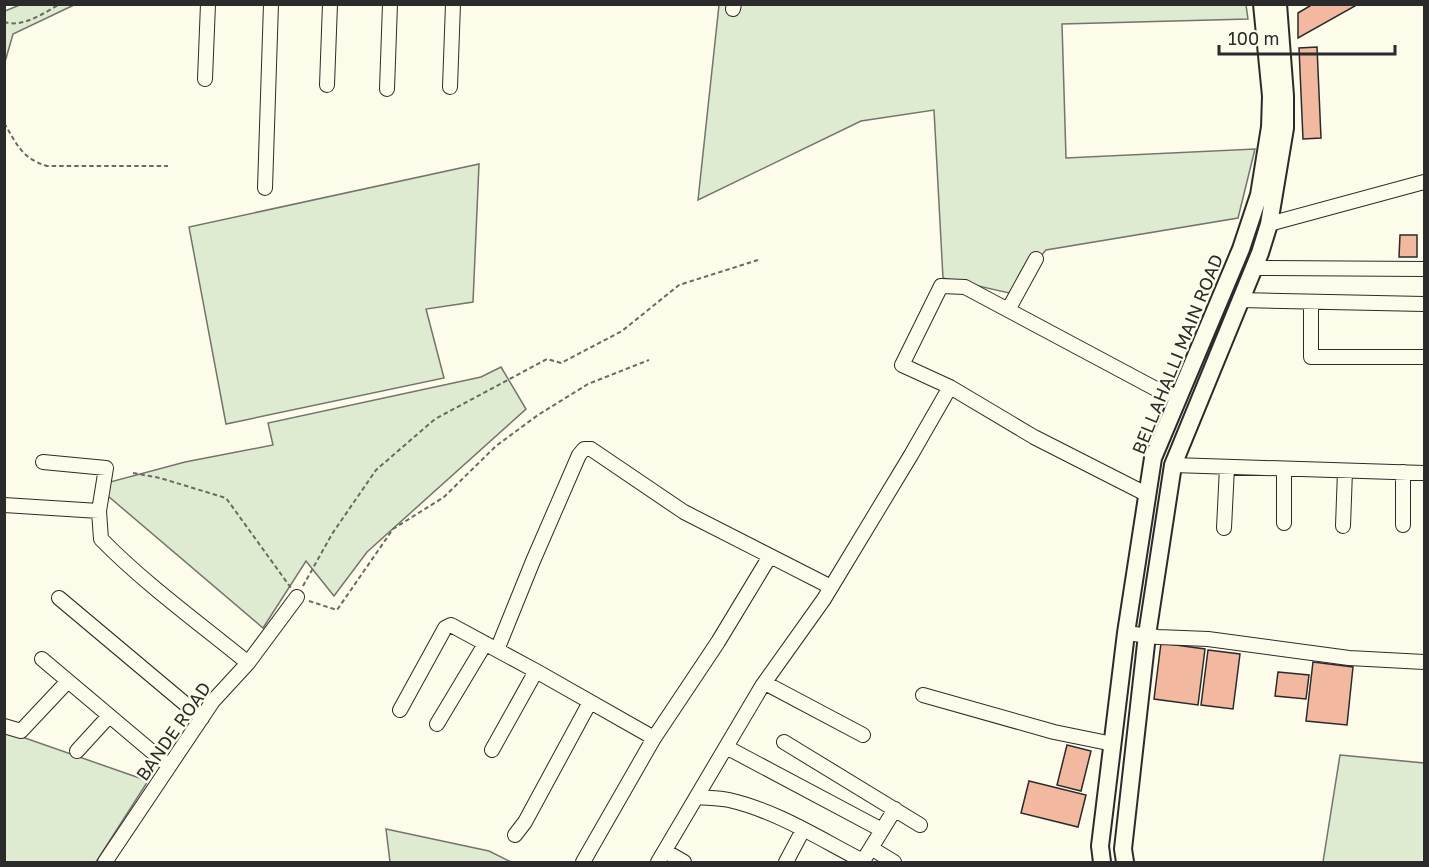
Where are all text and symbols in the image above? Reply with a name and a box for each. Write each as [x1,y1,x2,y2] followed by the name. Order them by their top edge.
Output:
[1219,18,1394,56] scale bar
[1228,27,1279,49] text: 100 m
[1127,251,1227,457] street label: BELLAHALLI MAIN ROAD
[131,677,215,785] street label: BANDE ROAD

